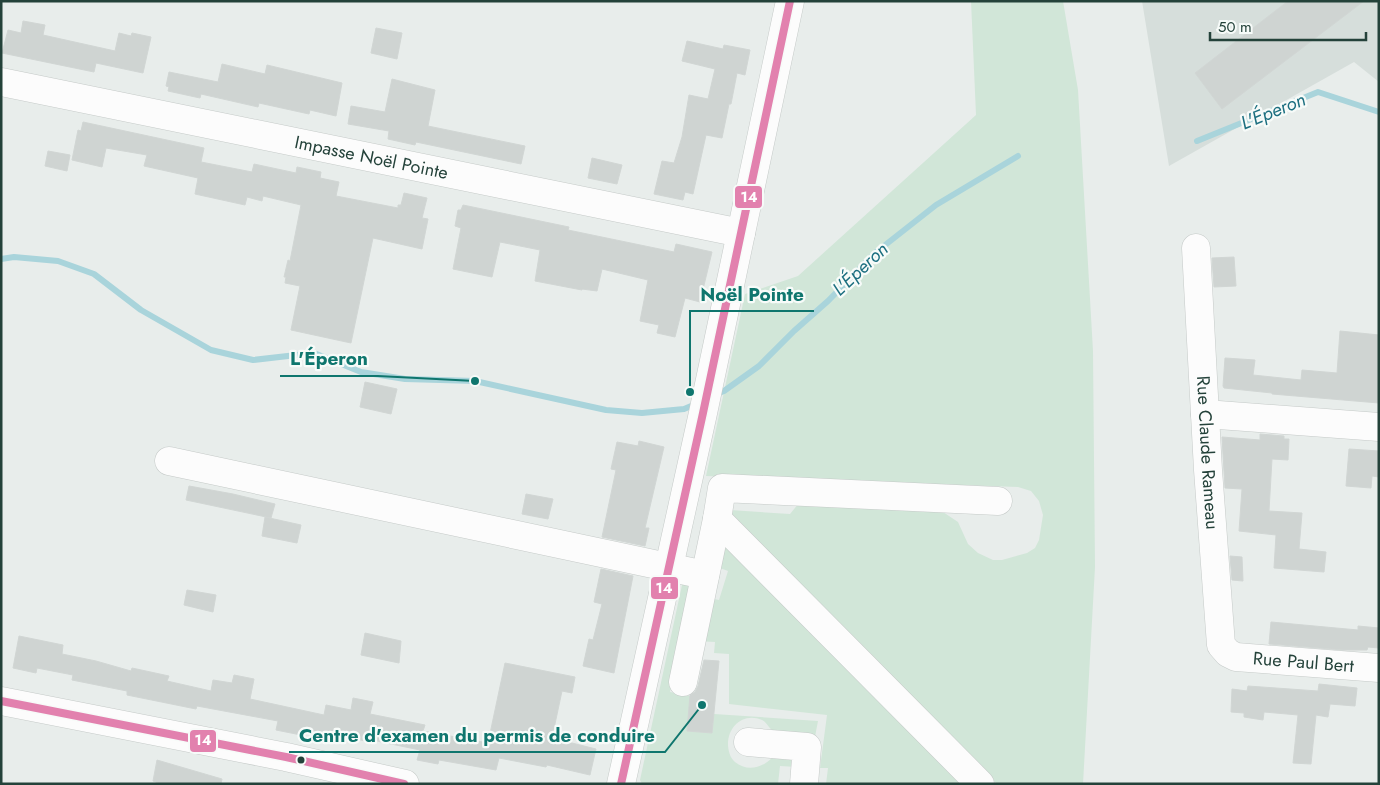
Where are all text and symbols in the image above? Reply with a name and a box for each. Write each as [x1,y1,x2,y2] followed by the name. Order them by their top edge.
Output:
[1210,10,1366,42] scale bar
[1218,16,1252,38] text: 50 m
[1237,86,1309,136] water label: L'Éperon
[292,129,450,186] street label: Impasse Noël Pointe
[734,185,763,209] line badge: 14
[741,187,758,207] text: 14
[826,236,894,302] water label: L'Éperon
[690,277,814,311] callout: Noël Pointe
[700,281,804,308] text: Noël Pointe
[280,342,378,376] callout: L'Éperon
[290,345,368,372] text: L'Éperon
[1190,375,1225,530] street label: Rue Claude Rameau
[650,576,679,600] line badge: 14
[656,578,673,598] text: 14
[1252,645,1355,679] street label: Rue Paul Bert
[289,718,665,752] callout: Centre d'examen du permis de conduire
[299,722,655,749] text: Centre d'examen du permis de conduire
[189,729,217,753] line badge: 14
[195,730,212,750] text: 14
[296,755,306,765] unlabelled marker

